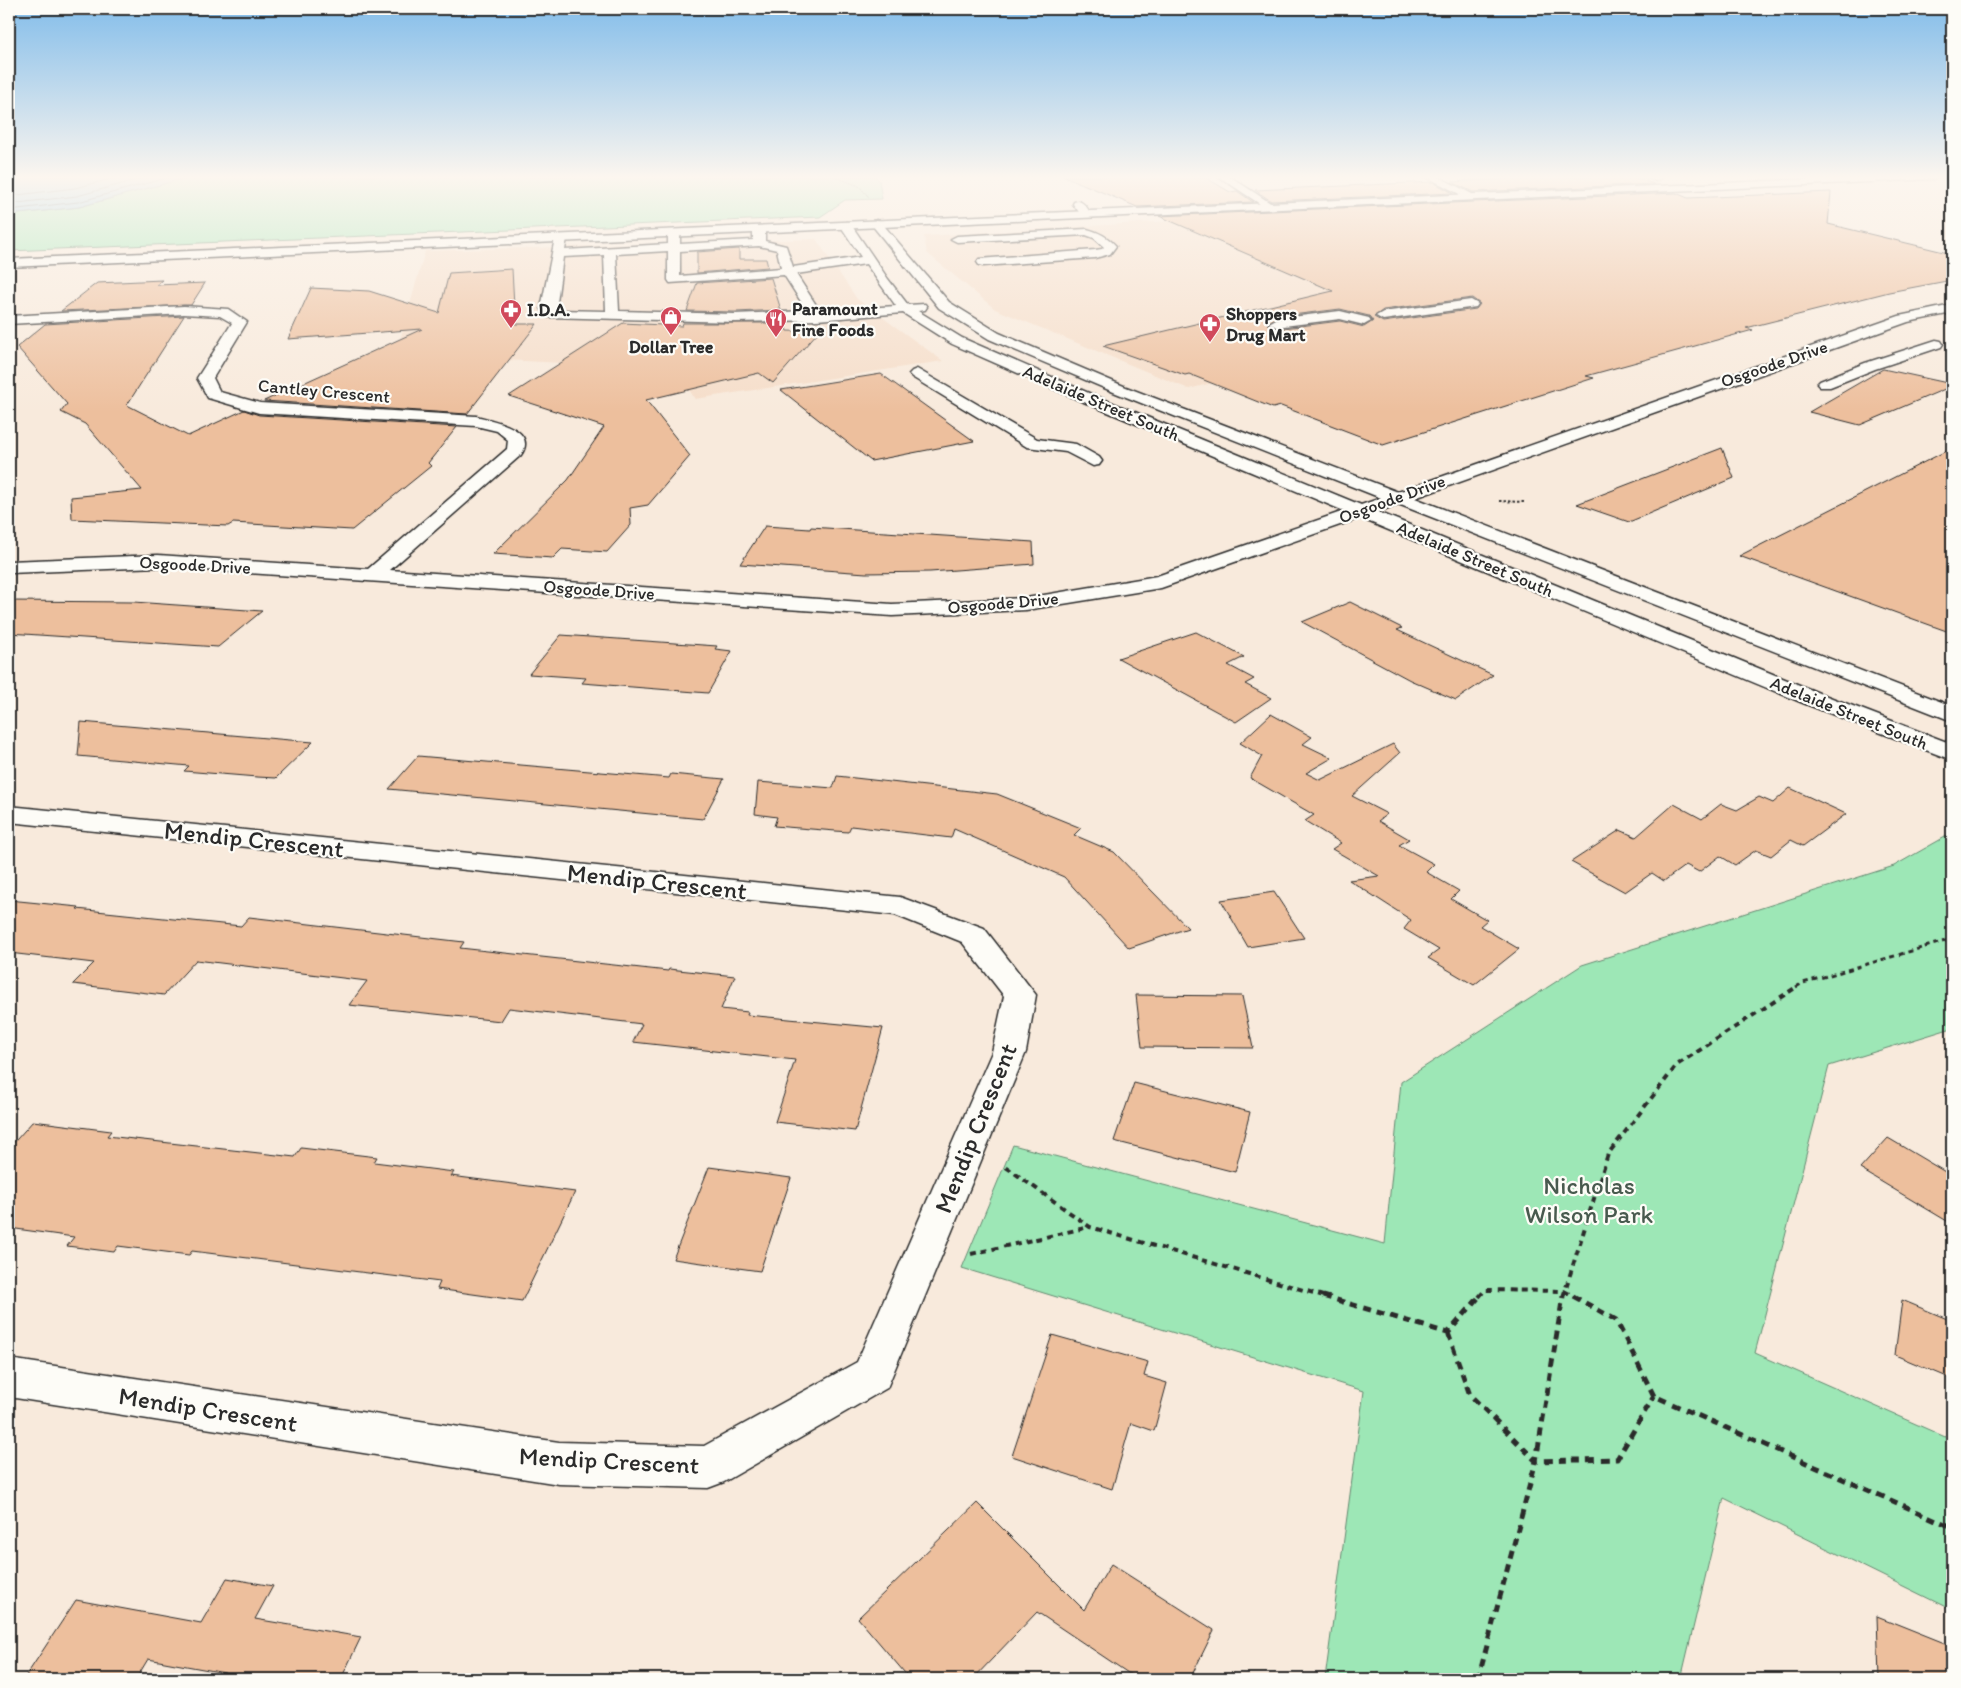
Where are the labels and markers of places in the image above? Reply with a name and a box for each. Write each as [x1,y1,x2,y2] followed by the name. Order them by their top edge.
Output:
[499,298,523,329] pharmacy icon: I.D.A.
[792,298,878,341] place label: Paramount Fine Foods
[527,299,570,321] place label: I.D.A.
[1226,303,1306,346] place label: Shoppers Drug Mart
[659,305,683,336] shop icon: Dollar Tree
[764,307,788,338] restaurant icon: Paramount Fine Foods
[1198,312,1222,343] pharmacy icon: Shoppers Drug Mart
[629,336,714,358] place label: Dollar Tree

